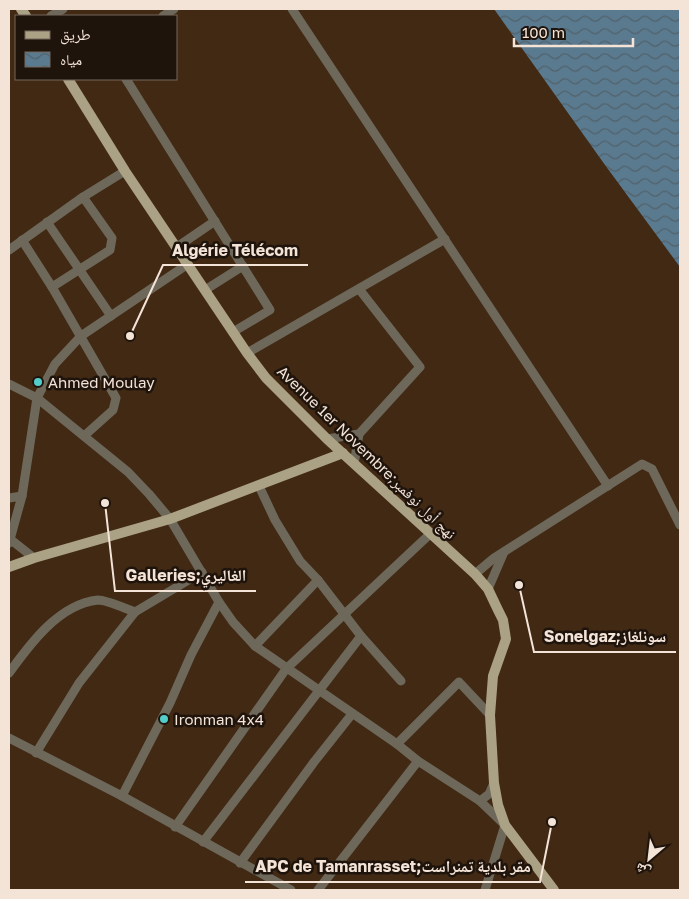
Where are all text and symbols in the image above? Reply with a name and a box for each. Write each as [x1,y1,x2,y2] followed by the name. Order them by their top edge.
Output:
[15,15,178,80] legend
[514,15,633,47] scale bar
[522,23,565,41] text: 100 m
[60,25,91,45] text: طريق
[60,50,82,68] text: مياه
[163,234,308,265] callout: Algérie Télécom
[172,240,298,260] text: Algérie Télécom
[272,362,460,544] street label: Avenue 1er Novembre;نهج أول نوفمبر
[48,373,155,391] place label: Ahmed Moulay
[32,376,44,388] marker: Ahmed Moulay
[115,560,256,591] callout: Galleries;الغاليري
[126,565,246,588] text: Galleries;الغاليري
[534,621,676,652] callout: Sonelgaz;سونلغاز
[544,626,666,646] text: Sonelgaz;سونلغاز
[174,710,264,728] place label: Ironman 4x4
[158,713,170,725] marker: Ironman 4x4
[624,834,674,884] north arrow
[245,851,540,882] callout: APC de Tamanrasset;مقر بلدية تمنراست
[255,856,531,876] text: APC de Tamanrasset;مقر بلدية تمنراست
[632,859,654,882] text: ش

